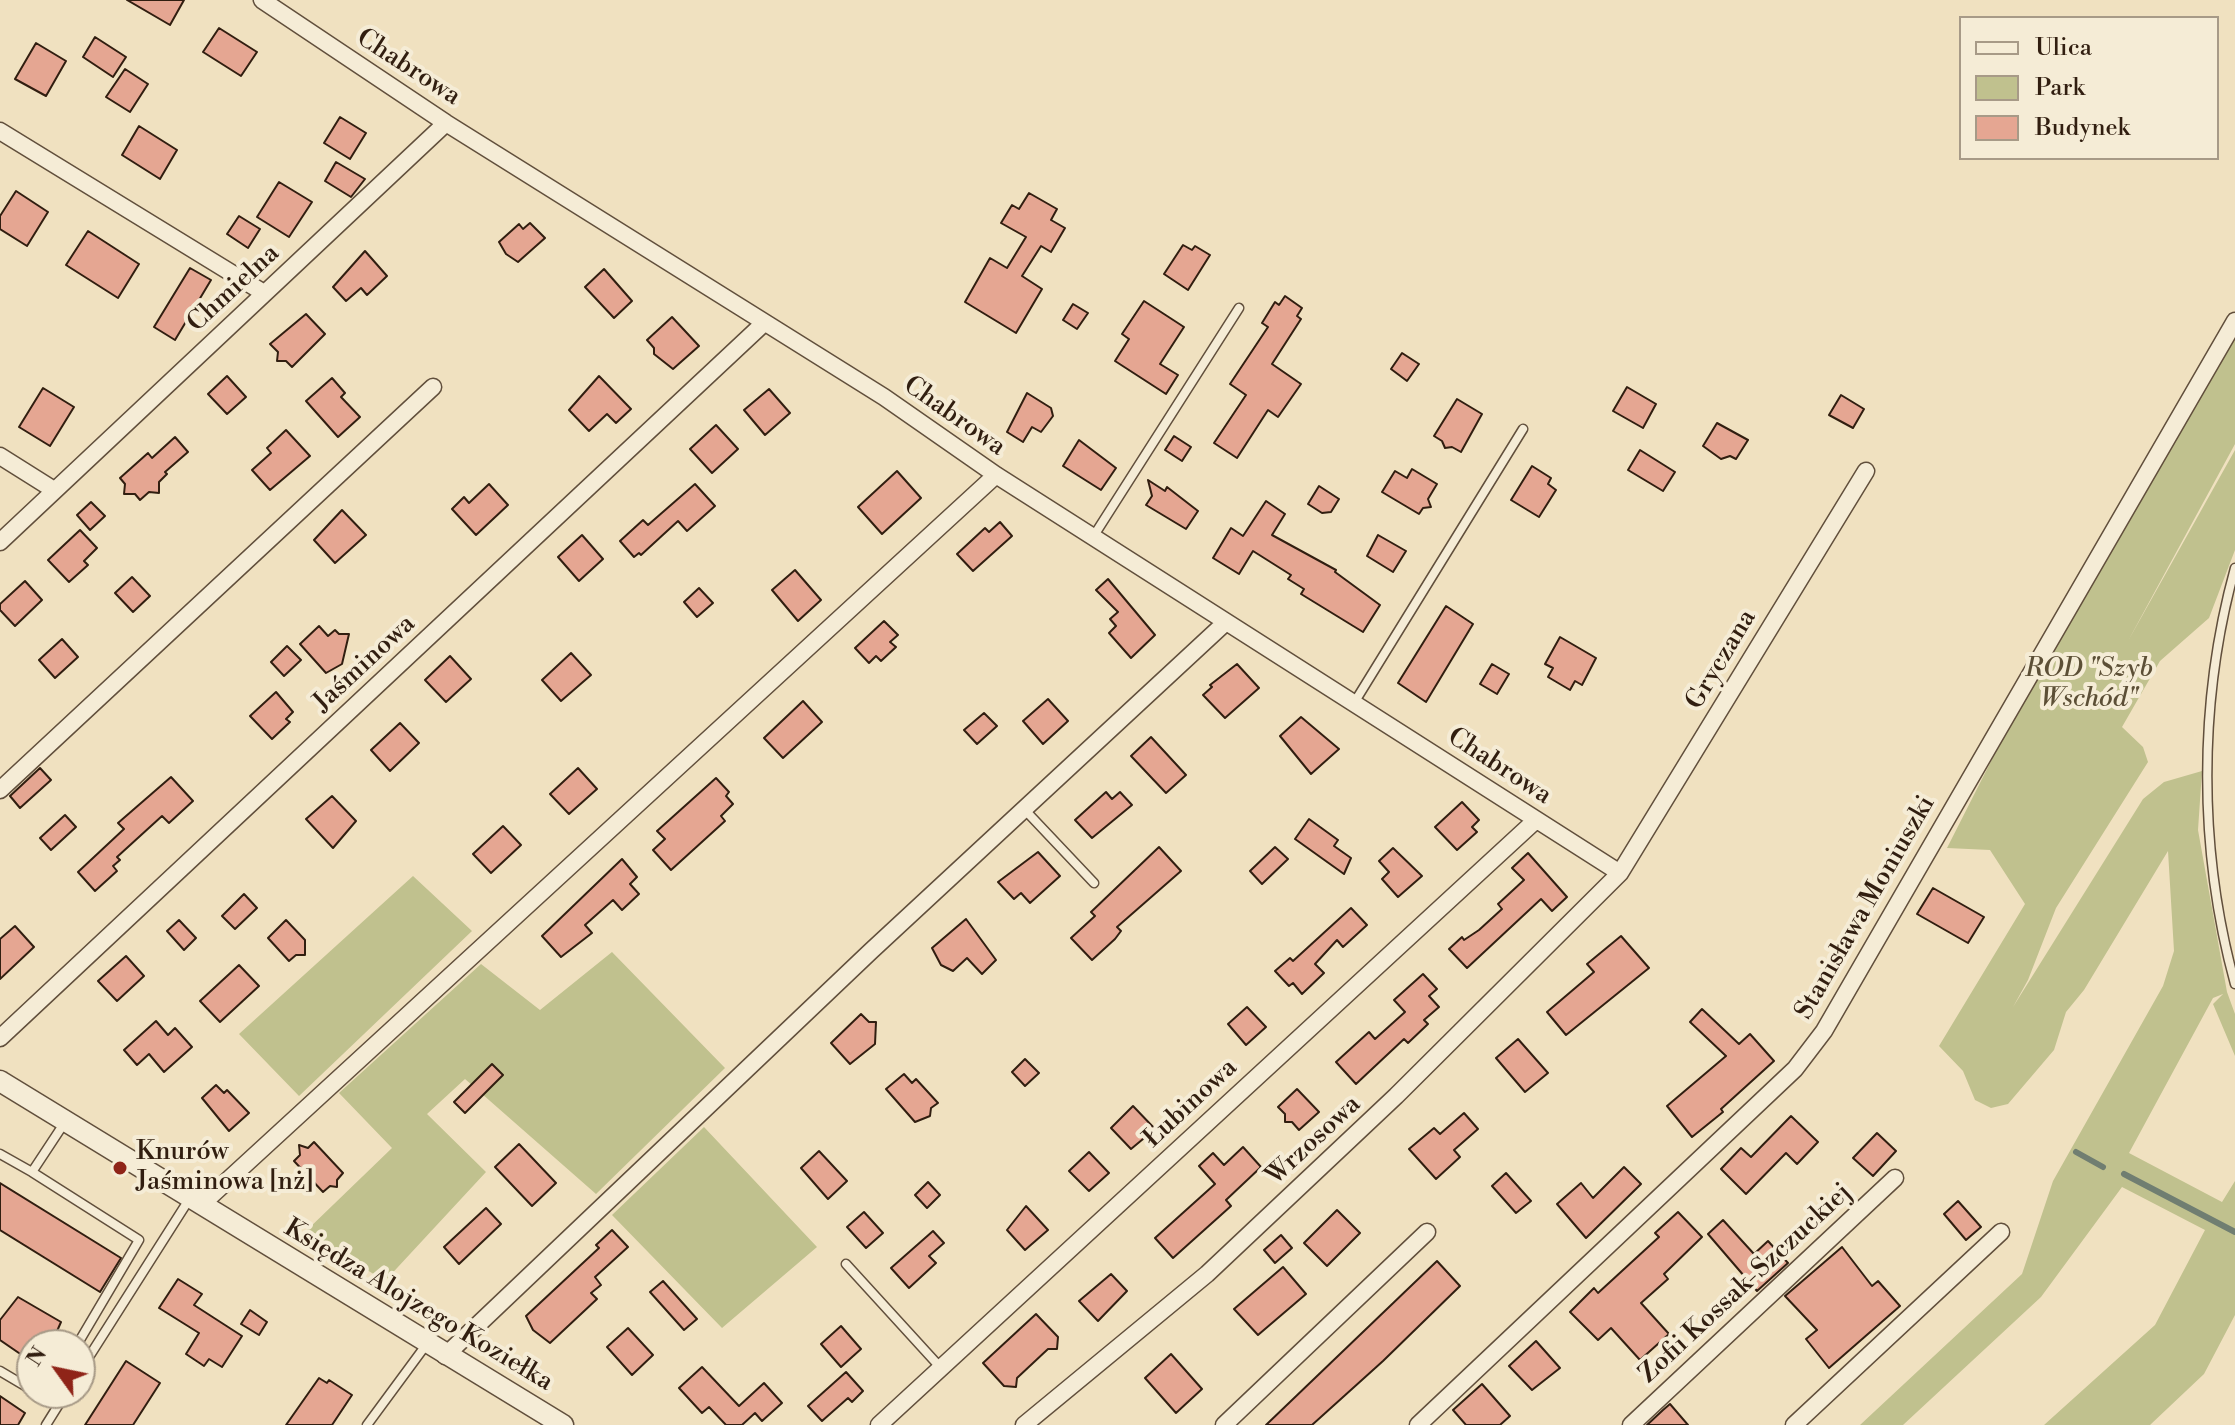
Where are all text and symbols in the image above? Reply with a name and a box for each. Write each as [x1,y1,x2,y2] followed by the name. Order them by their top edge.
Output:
[1959,16,2219,160] legend
[350,23,466,113] street label: Chabrowa
[2035,33,2092,63] text: Ulica
[2035,73,2085,103] text: Park
[2035,113,2130,143] text: Budynek
[182,239,286,339] street label: Chmielna
[897,370,1011,464] street label: Chabrowa
[1680,604,1764,716] street label: Gryczana
[308,609,422,719] street label: Jaśminowa
[2025,654,2153,716] park label: ROD "Szyb Wschód"
[1441,722,1557,812] street label: Chabrowa
[1789,791,1943,1025] street label: Stanisława Moniuszki
[1138,1053,1244,1155] street label: Łubinowa
[1260,1089,1368,1193] street label: Wrzosowa
[136,1137,314,1198] place label: Knurów Jaśminowa [nż]
[111,1159,129,1177] marker: Knurów Jaśminowa [nż]
[1633,1177,1859,1391] street label: Zofii Kossak-Szczuckiej
[278,1213,558,1399] street label: Księdza Alojzego Koziełka
[16,1329,96,1409] north arrow
[21,1342,53,1371] text: N

